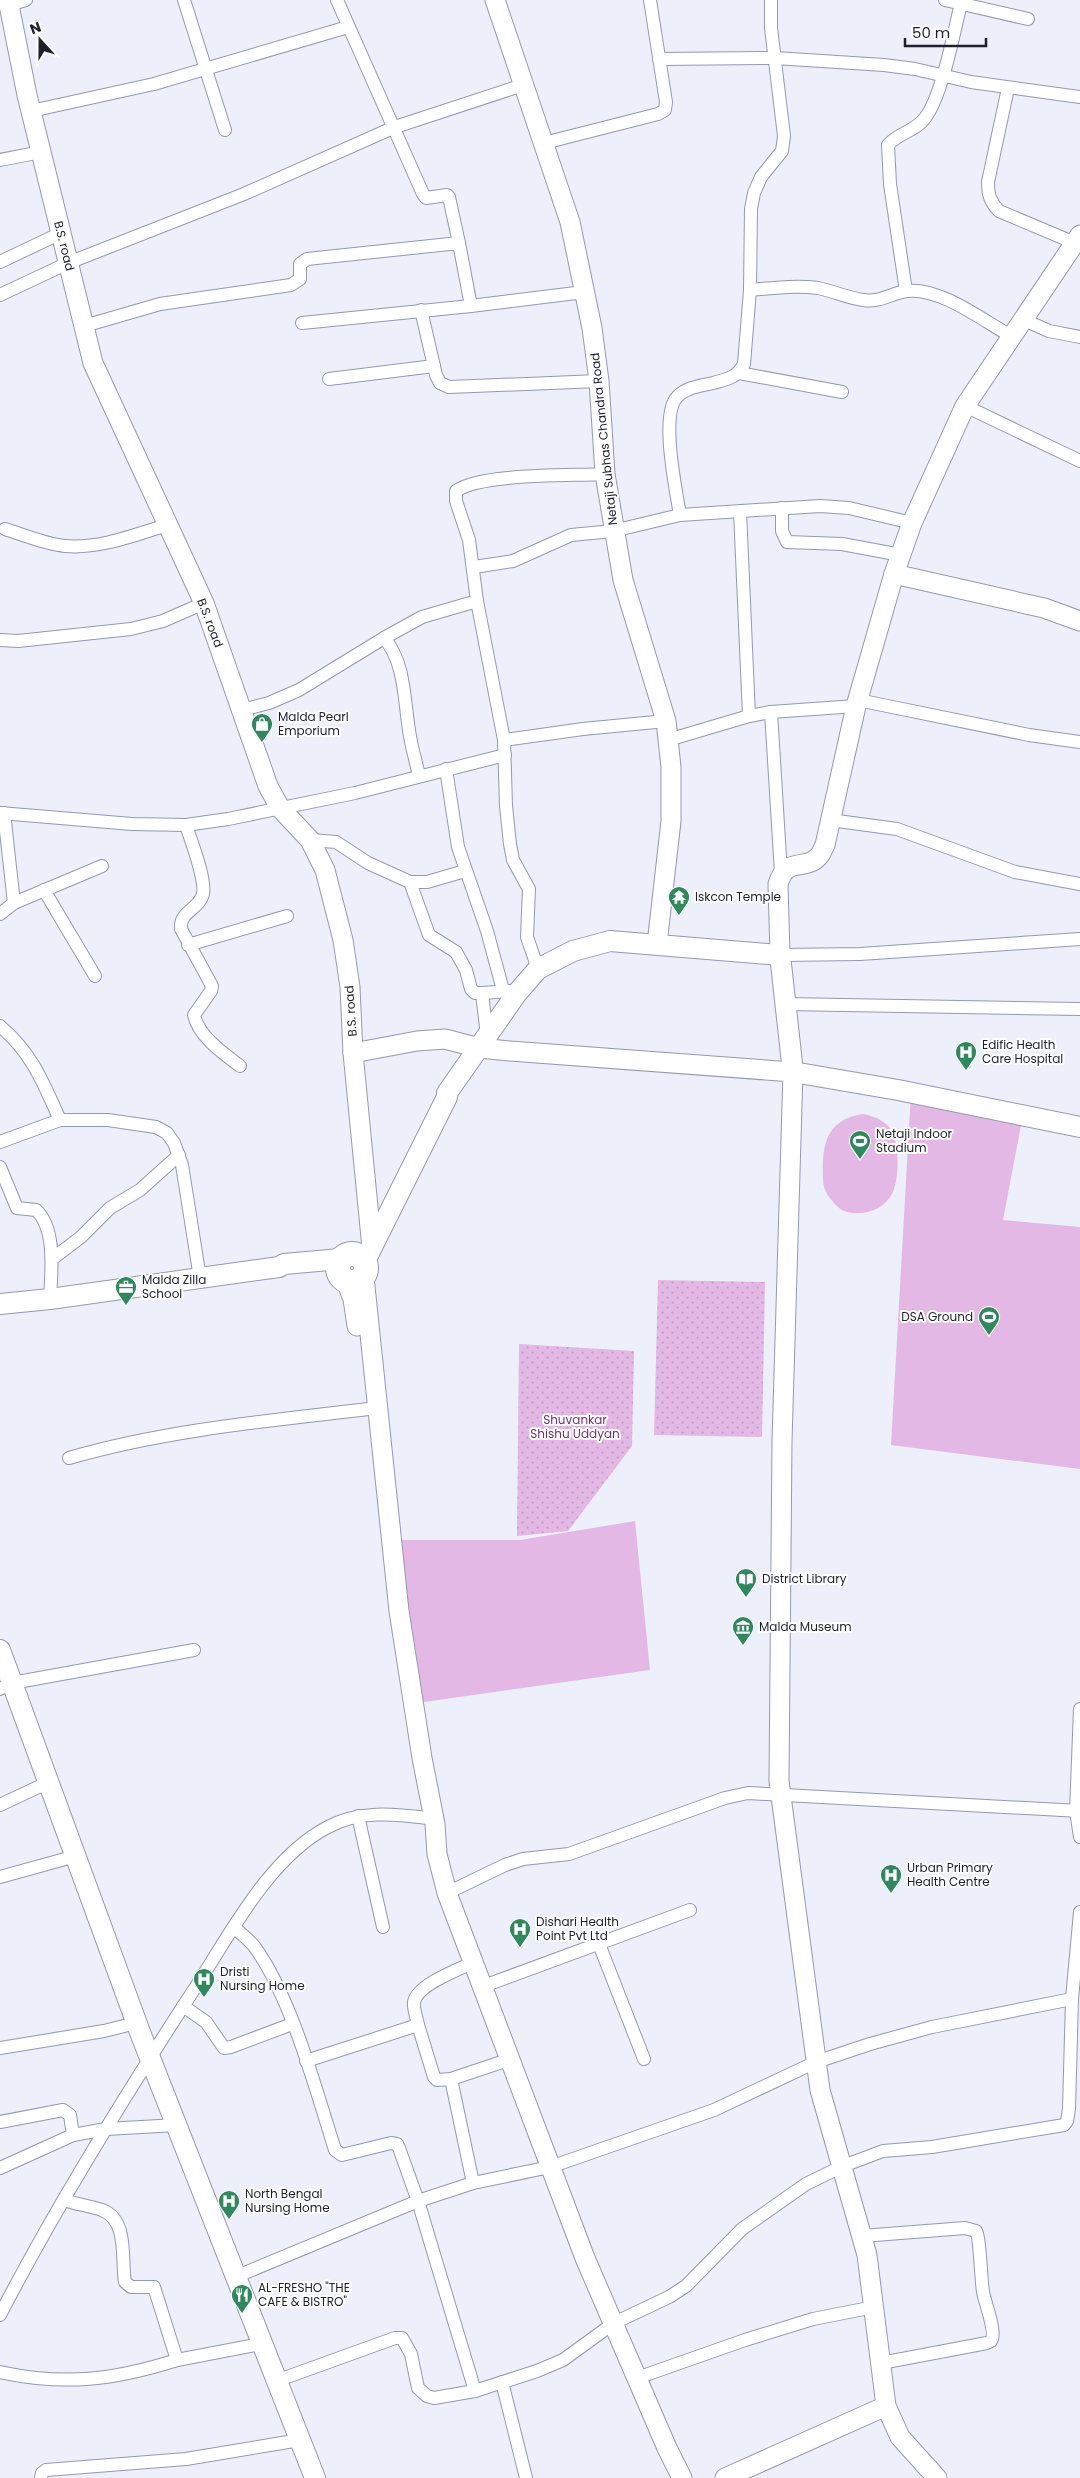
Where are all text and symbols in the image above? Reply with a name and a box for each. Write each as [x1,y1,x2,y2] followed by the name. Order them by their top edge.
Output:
[15,15,65,65] north arrow
[905,15,986,47] scale bar
[27,17,44,39] text: N
[912,22,950,43] text: 50 m
[50,219,79,273] street label: B.S. road
[586,352,621,526] street label: Netaji Subhas Chandra Road
[193,596,228,650] street label: B.S. road
[278,708,349,739] place label: Malda Pearl Emporium
[250,712,274,743] shop icon: Malda Pearl Emporium
[667,885,691,916] temple icon: Iskcon Temple
[695,888,781,905] place label: Iskcon Temple
[340,985,361,1037] street label: B.S. road
[982,1036,1063,1067] place label: Edific Health Care Hospital
[954,1040,978,1071] hospital icon: Edific Health Care Hospital
[876,1125,953,1156] place label: Netaji Indoor Stadium
[848,1129,872,1160] sports icon: Netaji Indoor Stadium
[142,1271,206,1302] place label: Malda Zilla School
[114,1275,138,1306] office icon: Malda Zilla School
[977,1305,1001,1336] sports icon: DSA Ground
[901,1308,973,1325] place label: DSA Ground
[530,1411,620,1442] park label: Shuvankar Shishu Uddyan
[734,1567,758,1598] library icon: District Library
[762,1570,847,1587] place label: District Library
[731,1615,755,1646] museum icon: Malda Museum
[759,1618,852,1635] place label: Malda Museum
[907,1859,993,1890] place label: Urban Primary Health Centre
[879,1863,903,1894] hospital icon: Urban Primary Health Centre
[536,1913,619,1944] place label: Dishari Health Point Pvt Ltd
[508,1917,532,1948] hospital icon: Dishari Health Point Pvt Ltd
[220,1963,305,1994] place label: Dristi Nursing Home
[192,1967,216,1998] hospital icon: Dristi Nursing Home
[245,2185,330,2216] place label: North Bengal Nursing Home
[217,2189,241,2220] hospital icon: North Bengal Nursing Home
[258,2279,350,2310] place label: AL-FRESHO "THE CAFE & BISTRO"
[230,2283,254,2314] restaurant icon: AL-FRESHO "THE CAFE & BISTRO"

